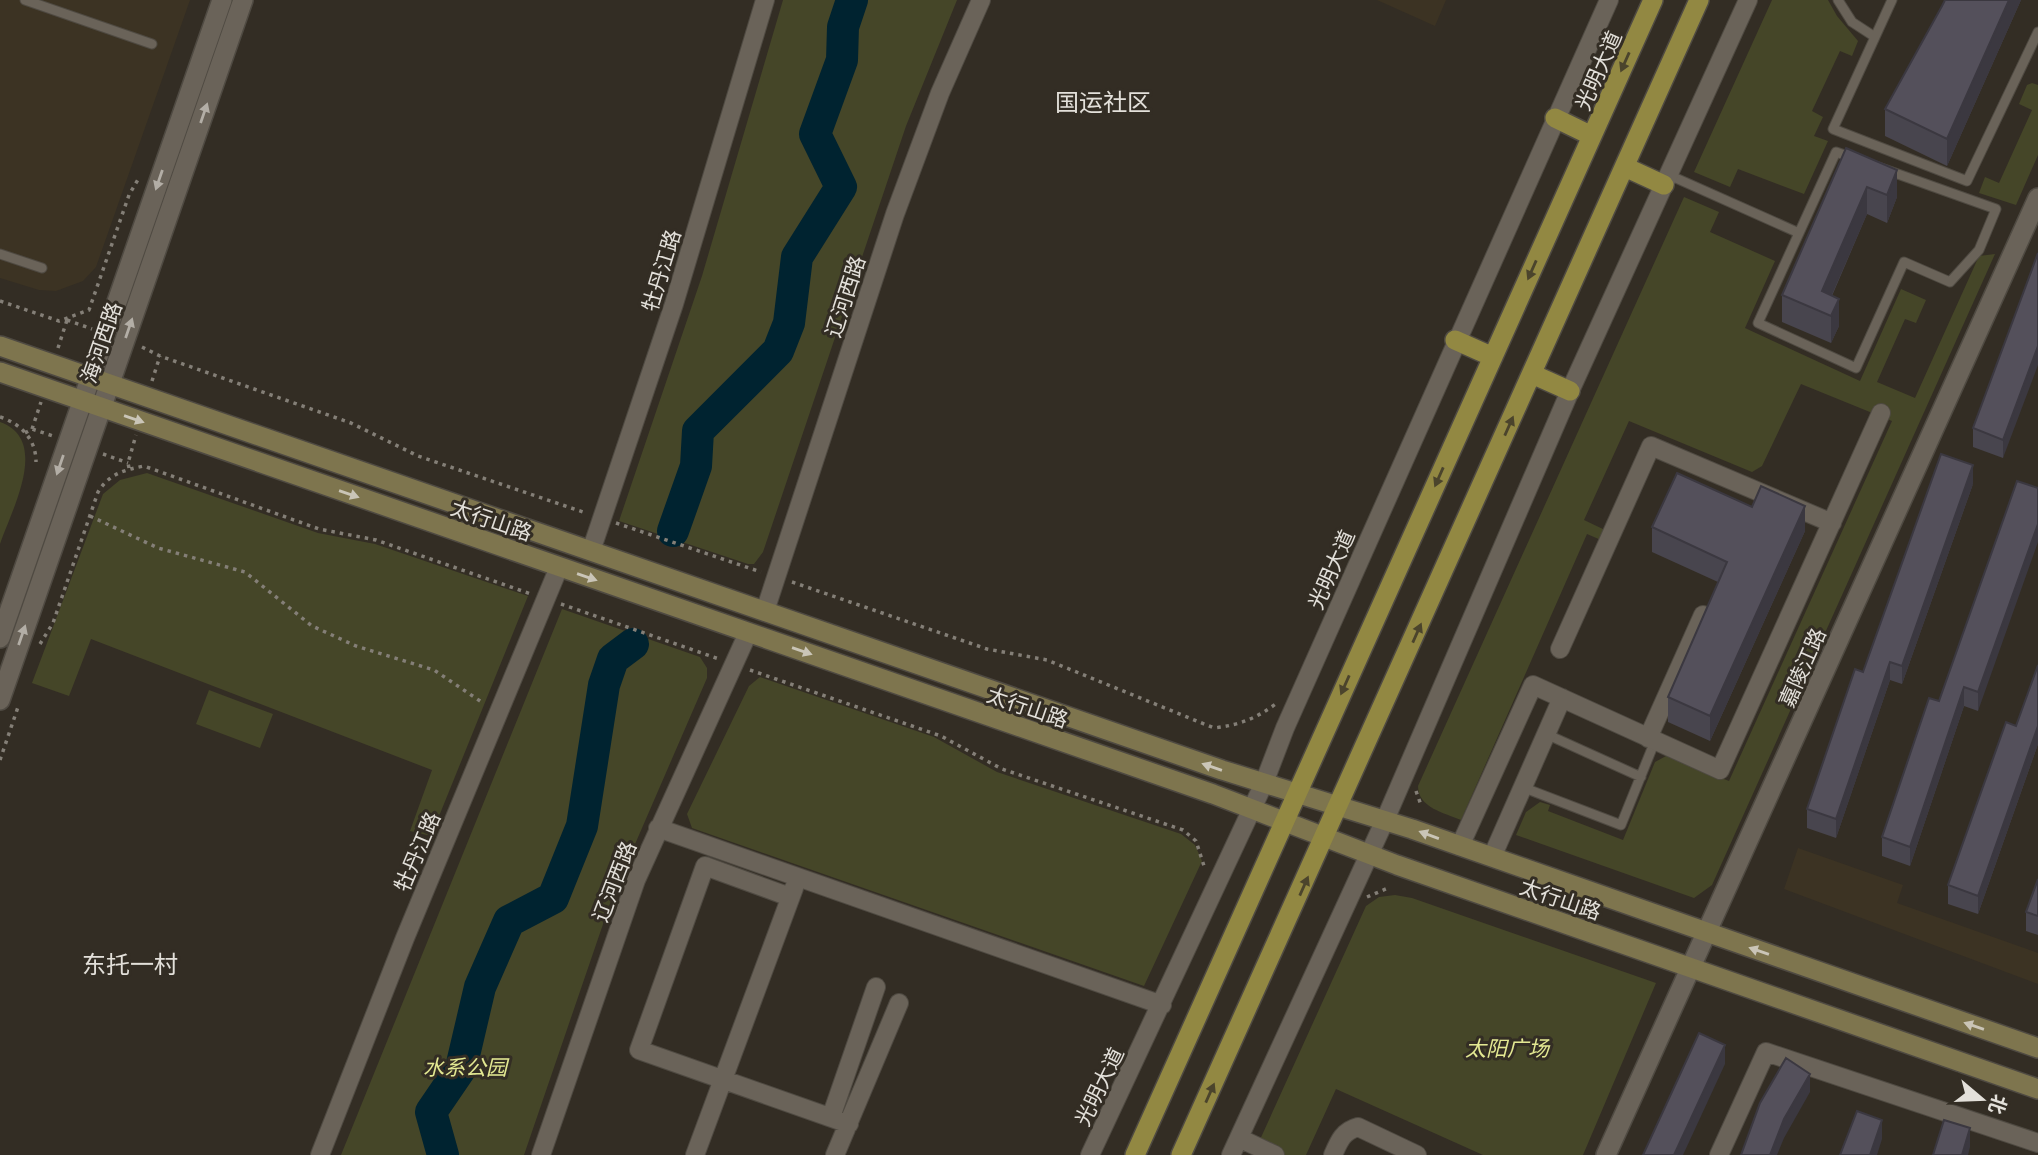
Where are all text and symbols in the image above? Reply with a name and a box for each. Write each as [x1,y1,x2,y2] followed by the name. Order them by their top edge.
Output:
[1566,26,1628,114] street label: 光明大道
[1619,52,1631,72] one-way arrow
[1055,83,1151,118] district label: 国运社区
[199,103,210,124] one-way arrow
[153,170,164,191] one-way arrow
[633,225,687,315] street label: 牡丹江路
[817,251,871,341] street label: 辽河西路
[1526,260,1538,280] one-way arrow
[72,297,128,387] street label: 海河西路
[124,317,135,338] one-way arrow
[123,414,144,425] one-way arrow
[1504,415,1515,436] one-way arrow
[54,454,65,475] one-way arrow
[1433,467,1445,487] one-way arrow
[338,489,359,500] one-way arrow
[447,491,537,547] street label: 太行山路
[1299,525,1361,613] street label: 光明大道
[576,571,597,582] one-way arrow
[1412,623,1423,644] one-way arrow
[1770,623,1832,711] street label: 嘉陵江路
[17,625,28,646] one-way arrow
[791,646,812,657] one-way arrow
[1339,675,1351,695] one-way arrow
[983,678,1073,734] street label: 太行山路
[1201,761,1222,772] one-way arrow
[386,806,446,896] street label: 牡丹江路
[1418,829,1439,840] one-way arrow
[584,836,642,926] street label: 辽河西路
[1516,870,1606,926] street label: 太行山路
[1298,876,1310,896] one-way arrow
[82,945,178,980] district label: 东托一村
[1748,945,1769,956] one-way arrow
[1963,1020,1984,1031] one-way arrow
[1465,1032,1551,1062] park label: 太阳广场
[1066,1042,1130,1130] street label: 光明大道
[423,1051,510,1081] park label: 水系公园
[1947,1064,2017,1134] north arrow
[1204,1083,1215,1103] one-way arrow
[1984,1092,2015,1118] text: 北

